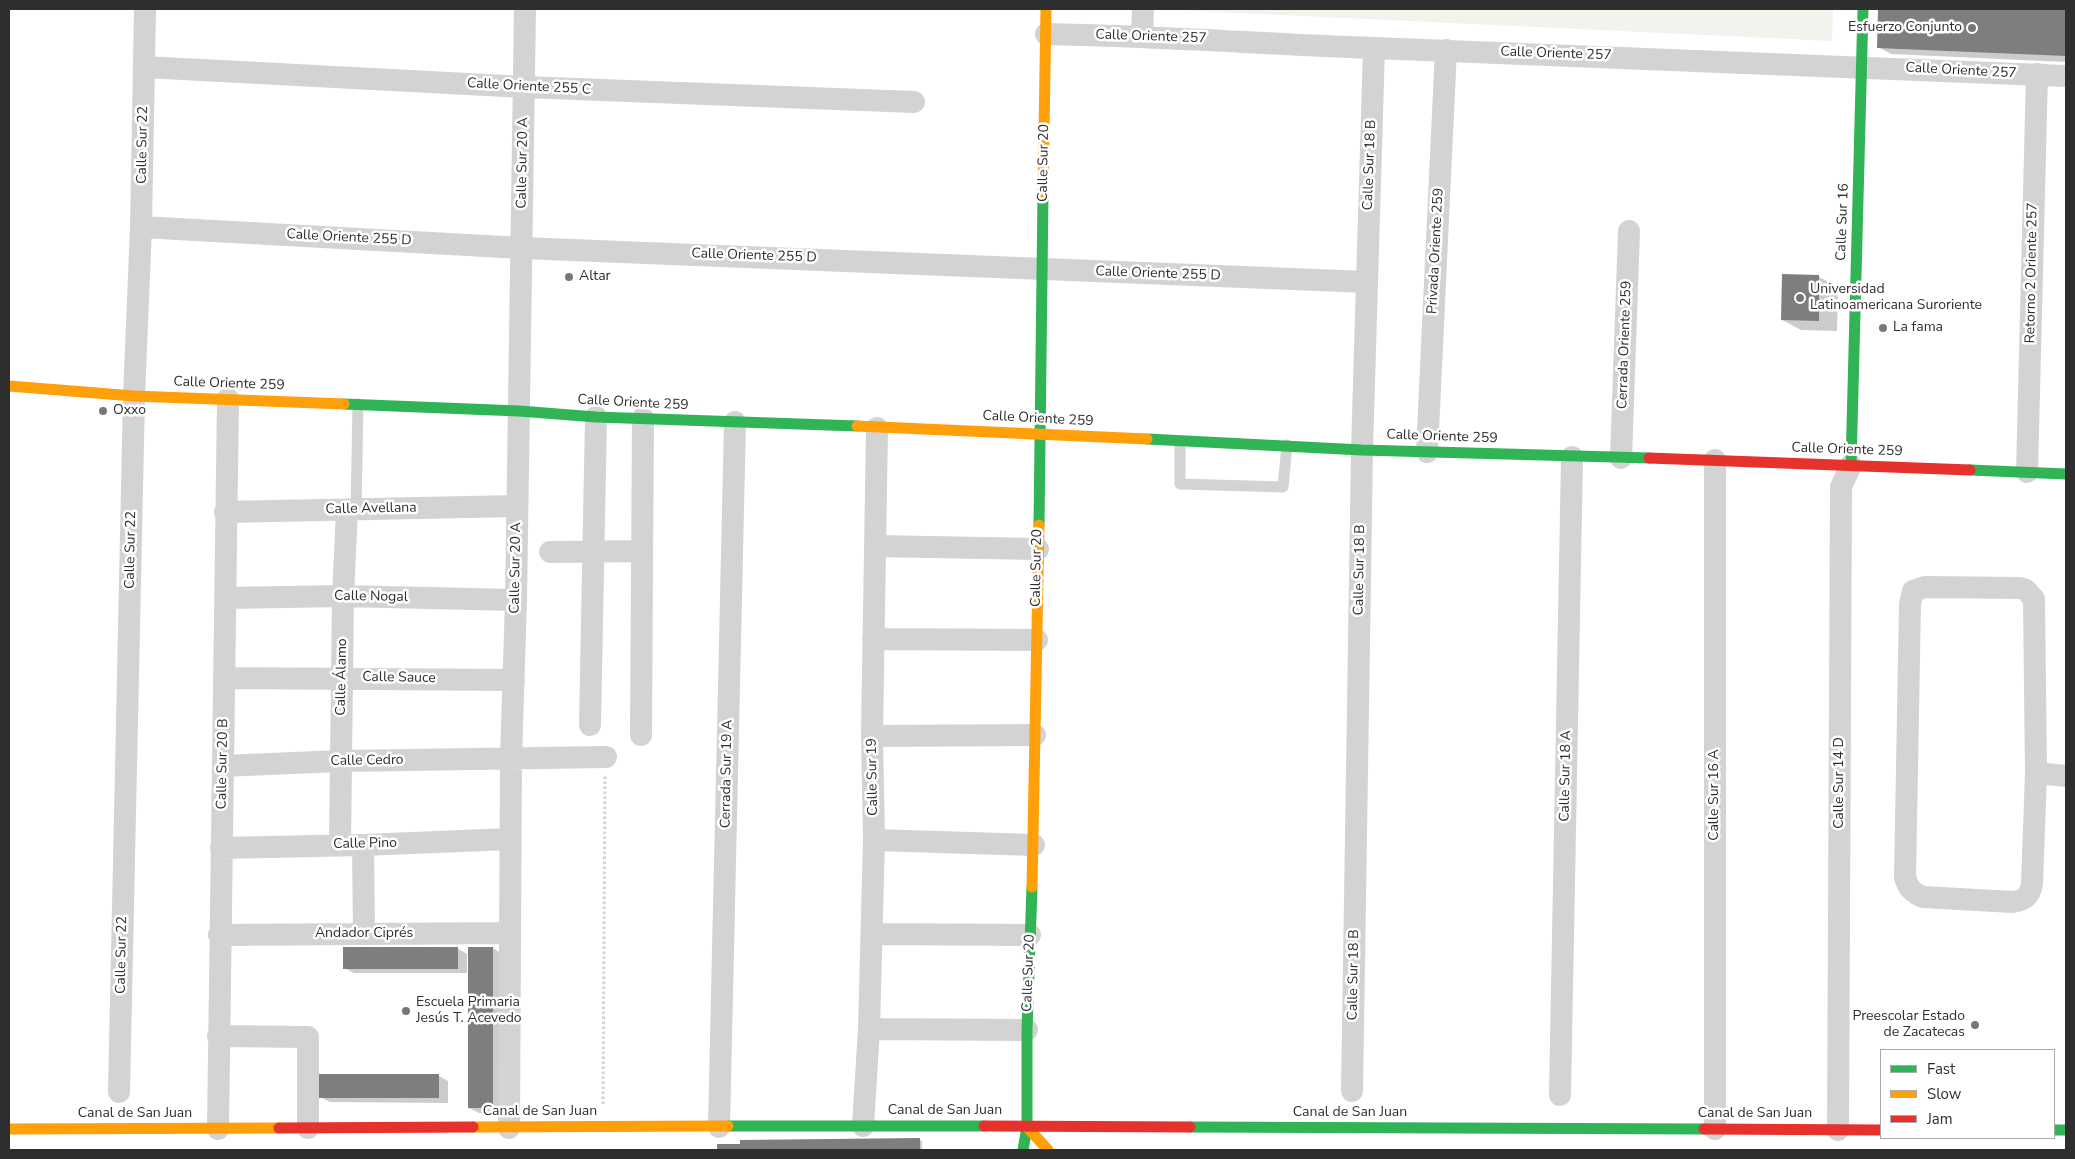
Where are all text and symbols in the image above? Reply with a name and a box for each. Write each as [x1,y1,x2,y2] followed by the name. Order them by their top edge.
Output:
[1848,20,1962,36] place label: Esfuerzo Conjunto
[1966,22,1978,34] marker: Esfuerzo Conjunto
[1095,27,1207,47] street label: Calle Oriente 257
[1500,44,1612,64] street label: Calle Oriente 257
[1905,60,2017,82] street label: Calle Oriente 257
[466,75,592,99] street label: Calle Oriente 255 C
[134,106,152,184] street label: Calle Sur 22
[514,117,532,209] street label: Calle Sur 20 A
[1360,119,1380,211] street label: Calle Sur 18 B
[1035,124,1053,202] street label: Calle Sur 20
[1833,183,1853,261] street label: Calle Sur 16
[1424,188,1448,314] street label: Privada Oriente 259
[2022,202,2042,344] street label: Retorno 2 Oriente 257
[286,226,412,250] street label: Calle Oriente 255 D
[691,245,817,267] street label: Calle Oriente 255 D
[1095,263,1221,285] street label: Calle Oriente 255 D
[579,269,611,285] place label: Altar
[563,271,575,283] marker: Altar
[1614,281,1636,409] street label: Cerrada Oriente 259
[1810,282,1982,314] place label: Universidad Latinoamericana Suroriente
[1794,292,1806,304] marker: Universidad Latinoamericana Suroriente
[1893,320,1943,336] place label: La fama
[1877,322,1889,334] marker: La fama
[173,374,285,394] street label: Calle Oriente 259
[577,392,689,414] street label: Calle Oriente 259
[113,403,146,419] place label: Oxxo
[97,405,109,417] marker: Oxxo
[982,408,1094,430] street label: Calle Oriente 259
[1386,427,1498,447] street label: Calle Oriente 259
[1791,440,1903,460] street label: Calle Oriente 259
[325,500,417,518] street label: Calle Avellana
[122,511,140,589] street label: Calle Sur 22
[507,522,525,614] street label: Calle Sur 20 A
[1351,524,1369,616] street label: Calle Sur 18 B
[1028,529,1046,607] street label: Calle Sur 20
[334,588,408,606] street label: Calle Nogal
[333,638,351,716] street label: Calle Álamo
[362,669,436,687] street label: Calle Sauce
[214,718,232,810] street label: Calle Sur 20 B
[718,720,736,828] street label: Cerrada Sur 19 A
[1557,730,1575,822] street label: Calle Sur 18 A
[1832,737,1848,829] street label: Calle Sur 14 D
[864,738,882,816] street label: Calle Sur 19
[1707,749,1723,841] street label: Calle Sur 16 A
[330,752,404,770] street label: Calle Cedro
[333,835,397,853] street label: Calle Pino
[113,916,131,994] street label: Calle Sur 22
[315,926,413,942] street label: Andador Ciprés
[1345,929,1363,1021] street label: Calle Sur 18 B
[1019,934,1039,1012] street label: Calle Sur 20
[416,995,522,1028] place label: Escuela Primaria Jesús T. Acevedo
[400,1005,412,1017] marker: Escuela Primaria Jesús T. Acevedo
[1852,1009,1965,1042] place label: Preescolar Estado de Zacatecas
[1969,1019,1981,1031] marker: Preescolar Estado de Zacatecas
[1880,1049,2055,1139] legend
[1927,1059,1955,1079] text: Fast
[1927,1084,1961,1104] text: Slow
[888,1103,1002,1119] street label: Canal de San Juan
[483,1104,597,1120] street label: Canal de San Juan
[1293,1105,1407,1121] street label: Canal de San Juan
[78,1106,192,1122] street label: Canal de San Juan
[1698,1106,1812,1122] street label: Canal de San Juan
[1927,1109,1953,1129] text: Jam

